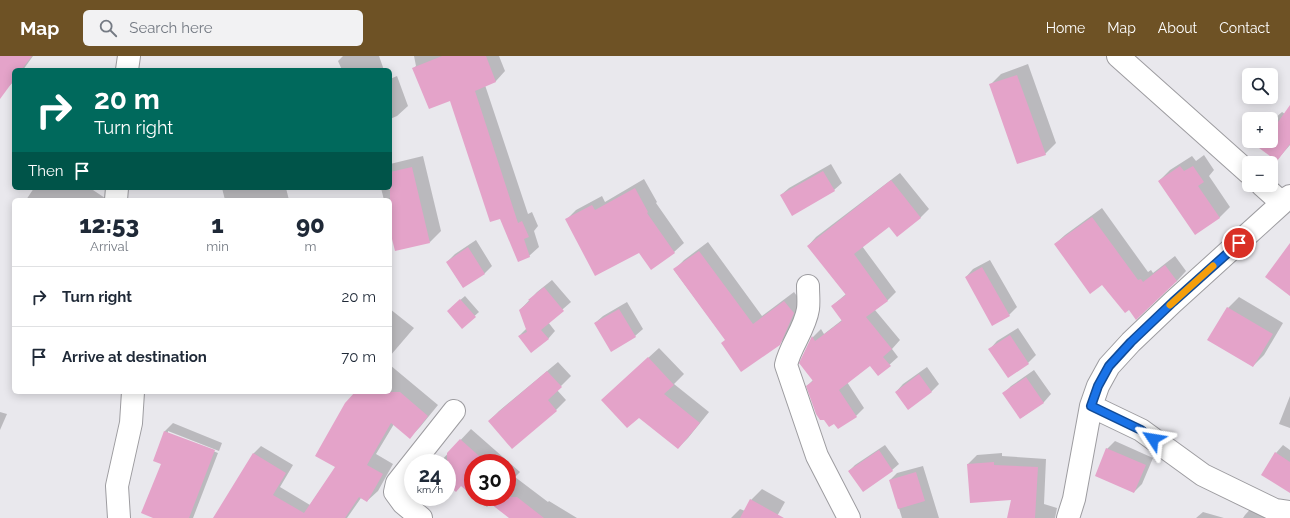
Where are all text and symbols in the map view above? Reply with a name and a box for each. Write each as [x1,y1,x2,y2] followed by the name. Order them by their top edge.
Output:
[83,10,363,46] search box
[20,17,59,39] text: Map
[97,17,119,39] icon: search
[129,19,213,37] text: Search here
[1046,20,1085,36] text: Home
[1107,20,1136,36] text: Map
[1158,20,1197,36] text: About
[1219,20,1270,36] text: Contact
[1242,68,1278,192] map controls
[1242,68,1278,104] button: search
[94,83,160,116] text: 20 m
[28,84,80,136] icon: right
[1242,112,1278,148] button: +
[94,117,173,138] text: Turn right
[1242,156,1278,192] button: −
[71,160,93,182] icon: arrive
[28,162,63,180] text: Then
[79,210,139,239] text: 12:53
[211,210,224,239] text: 1
[296,210,325,239] text: 90
[1222,226,1256,260] pin
[1228,232,1250,254] icon: arrive
[90,239,128,254] text: Arrival
[206,239,229,254] text: min
[304,239,316,254] text: m
[28,286,50,308] icon: right
[62,288,132,306] text: Turn right
[341,288,376,306] text: 20 m
[28,346,50,368] icon: arrive
[62,348,207,366] text: Arrive at destination
[341,348,376,366] text: 70 m
[1132,418,1174,460] position arrow
[464,454,516,506] speed limit sign: 30
[419,463,441,487] text: 24
[417,484,443,495] text: km/h

